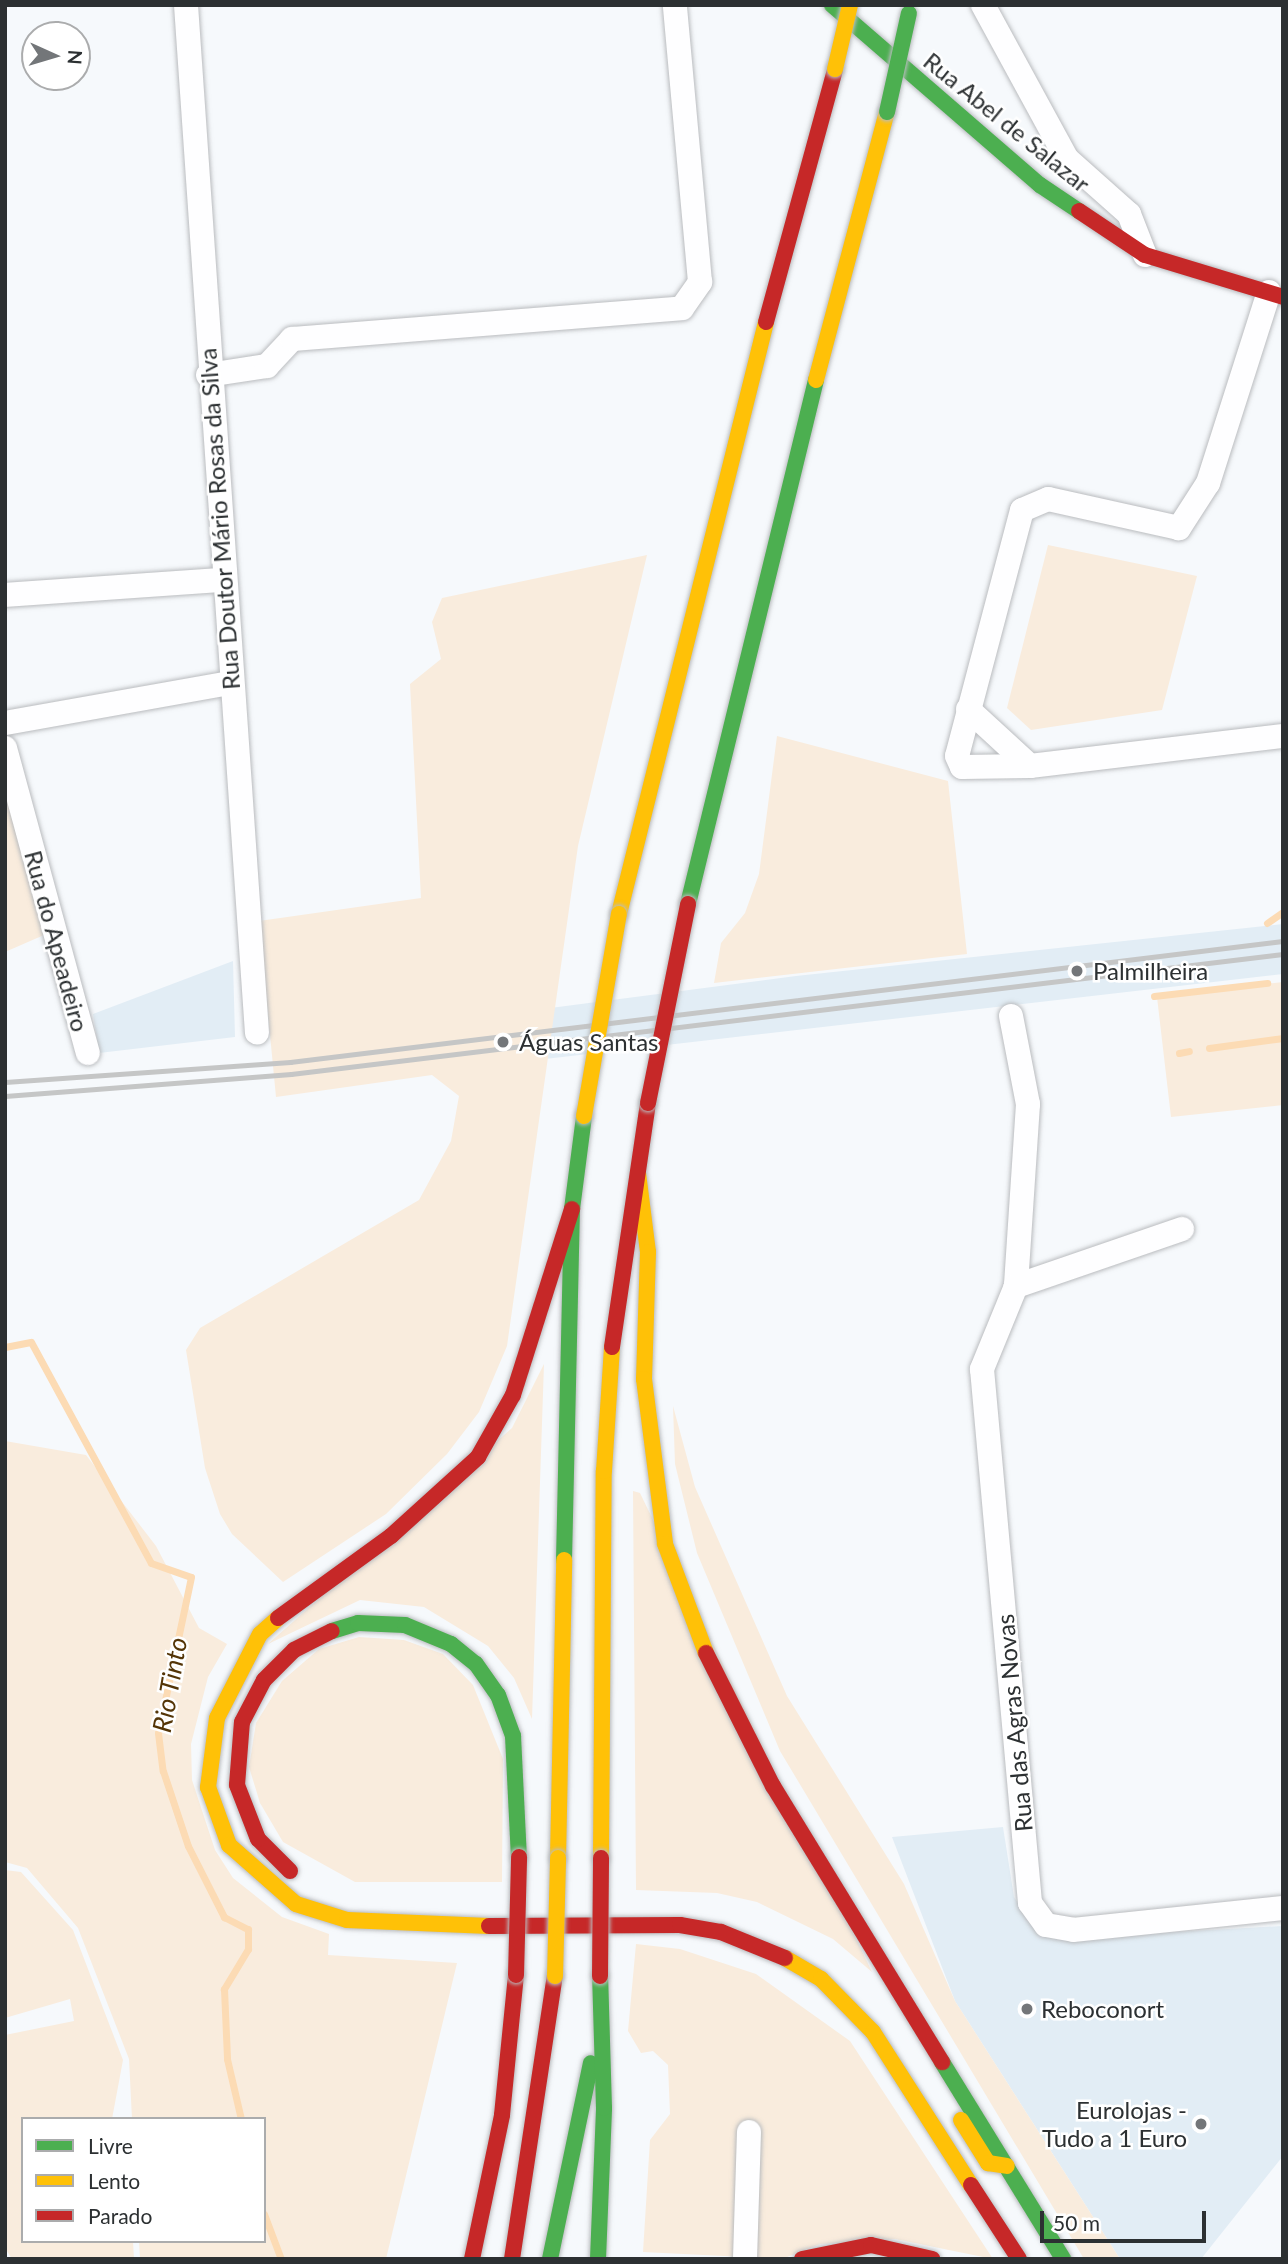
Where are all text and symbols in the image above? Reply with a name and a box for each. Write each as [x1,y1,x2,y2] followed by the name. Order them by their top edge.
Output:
[21,21,91,91] north arrow
[918,46,1096,198] street label: Rua Abel de Salazar
[63,49,87,65] text: N
[193,347,245,691] street label: Rua Doutor Mário Rosas da Silva
[19,847,95,1035] street label: Rua do Apeadeiro
[1093,957,1208,985] place label: Palmilheira
[1067,961,1087,981] marker: Palmilheira
[519,1028,658,1056] place label: Águas Santas
[493,1032,513,1052] marker: Águas Santas
[990,1613,1038,1833] street label: Rua das Agras Novas
[146,1635,194,1735] water label: Rio Tinto
[1041,1995,1164,2023] place label: Reboconort
[1019,2001,1035,2017] marker: Reboconort
[1042,2096,1187,2152] place label: Eurolojas - Tudo a 1 Euro
[1193,2116,1209,2132] marker: Eurolojas - Tudo a 1 Euro
[21,2117,266,2243] legend
[88,2133,133,2158] text: Livre
[88,2168,140,2193] text: Lento
[1043,2198,1209,2242] scale bar
[88,2203,152,2228] text: Parado
[1053,2210,1100,2235] text: 50 m

